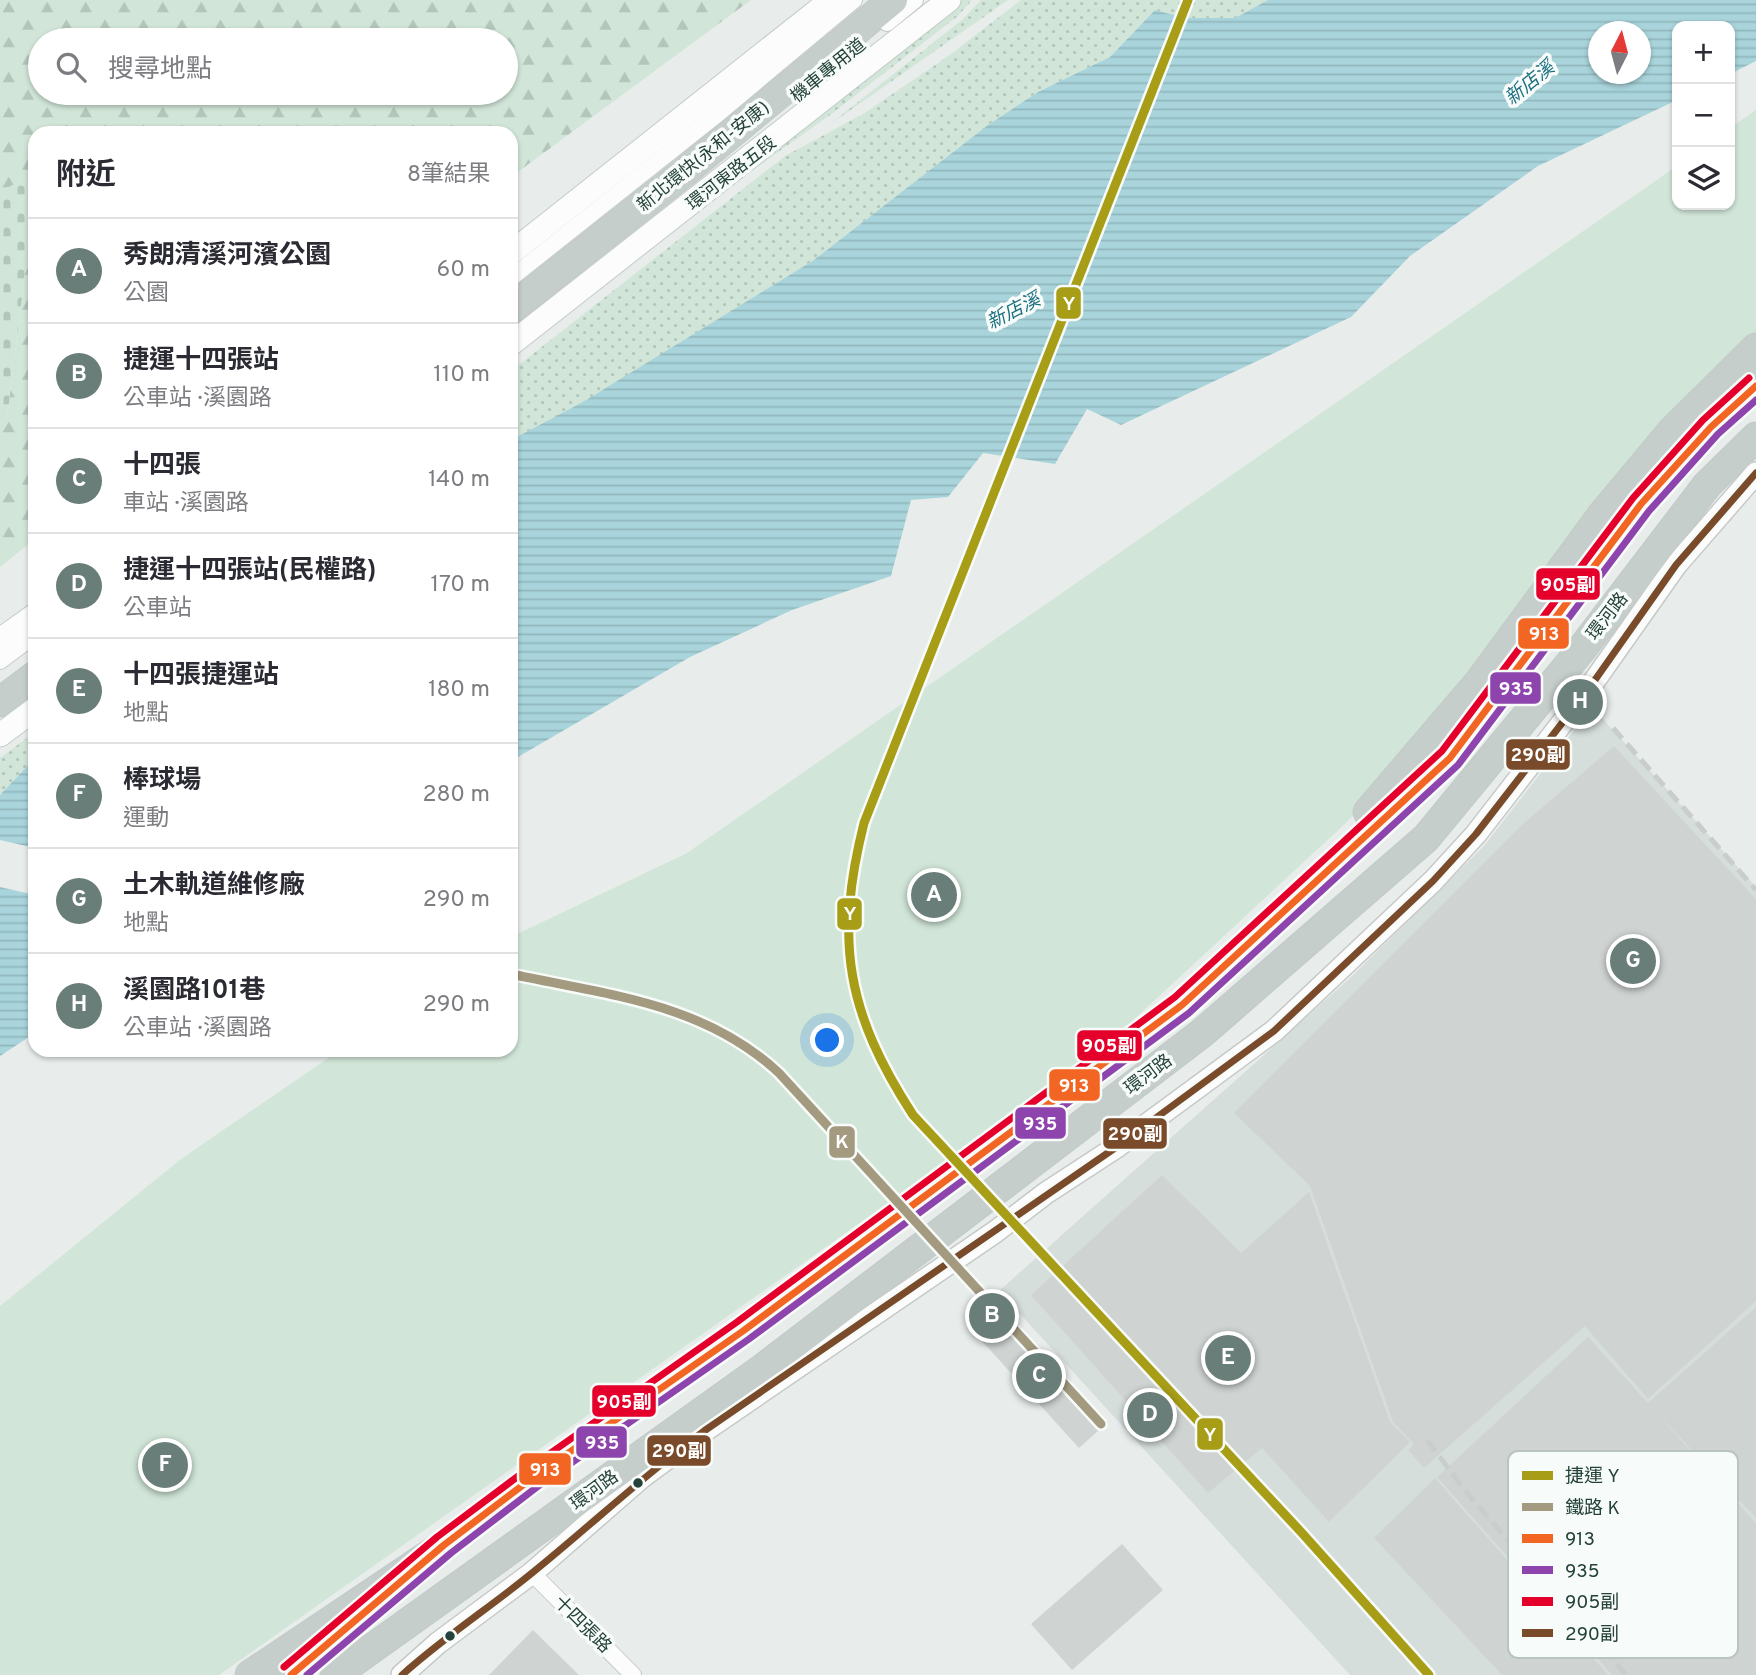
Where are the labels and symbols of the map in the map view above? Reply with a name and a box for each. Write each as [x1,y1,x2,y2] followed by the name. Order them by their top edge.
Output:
[1588,21,1651,84] north arrow
[787,34,871,108] street label: 機車專用道
[1501,54,1562,111] water label: 新店溪
[633,97,775,218] street label: 新北環快(永和-安康)
[682,132,782,216] street label: 環河東路五段
[1055,286,1082,320] line badge: Y
[983,287,1047,335] water label: 新店溪
[1063,293,1076,317] text: Y
[1535,567,1601,601] line badge: 905副
[1541,574,1595,598] text: 905副
[1582,589,1634,645] street label: 環河路
[1517,617,1570,650] line badge: 913
[1529,623,1559,647] text: 913
[1489,671,1542,705] line badge: 935
[1557,676,1603,728] pin: H
[1499,678,1533,702] text: 935
[1505,738,1571,771] line badge: 290副
[1511,744,1565,768] text: 290副
[911,869,957,921] pin: A
[836,897,863,931] line badge: Y
[844,903,857,927] text: Y
[1610,935,1656,987] pin: G
[810,1023,844,1057] your location
[1076,1029,1143,1062] line badge: 905副
[1082,1035,1136,1059] text: 905副
[1120,1050,1177,1101] street label: 環河路
[1048,1068,1101,1102] line badge: 913
[1059,1075,1089,1099] text: 913
[1014,1106,1067,1140] line badge: 935
[1023,1113,1057,1137] text: 935
[1102,1117,1168,1150] line badge: 290副
[1108,1123,1162,1147] text: 290副
[828,1125,856,1159] line badge: K
[835,1131,849,1155] text: K
[969,1290,1015,1342] pin: B
[1205,1332,1251,1384] pin: E
[1016,1350,1062,1402] pin: C
[591,1384,657,1418] line badge: 905副
[1127,1389,1173,1441] pin: D
[597,1391,651,1415] text: 905副
[1196,1417,1224,1451] line badge: Y
[1204,1424,1217,1448] text: Y
[575,1425,628,1459] line badge: 935
[585,1432,619,1456] text: 935
[646,1434,712,1467] line badge: 290副
[142,1439,188,1491] pin: F
[652,1440,706,1464] text: 290副
[1508,1451,1738,1658] legend
[518,1452,572,1486] line badge: 913
[530,1459,560,1483] text: 913
[1565,1465,1620,1489] text: 捷運 Y
[566,1466,623,1516] street label: 環河路
[631,1476,645,1490] unlabelled marker
[1565,1497,1620,1521] text: 鐵路 K
[1565,1528,1595,1552] text: 913
[1565,1560,1600,1584] text: 935
[548,1591,616,1659] street label: 十四張路
[1565,1591,1619,1615] text: 905副
[1565,1623,1619,1647] text: 290副
[443,1629,457,1643] unlabelled marker

